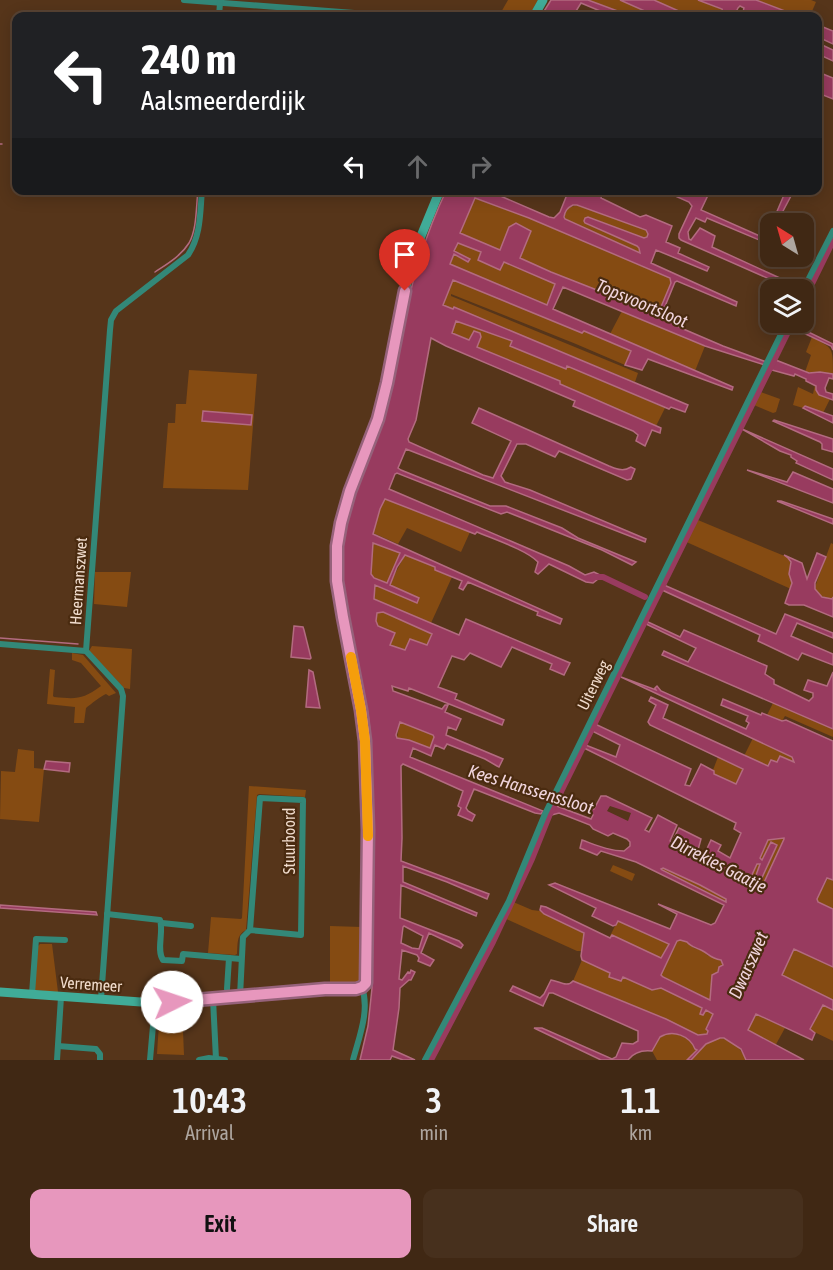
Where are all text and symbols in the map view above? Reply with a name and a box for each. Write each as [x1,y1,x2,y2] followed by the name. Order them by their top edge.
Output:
[141,35,236,83] text: 240 m
[42,36,120,114] icon: left
[141,85,305,116] text: Aalsmeerderdijk
[338,150,371,183] icon: left
[401,150,434,183] icon: ahead
[464,150,497,183] icon: right
[760,213,814,267] north arrow
[760,213,814,333] map controls
[379,229,430,291] pin
[388,238,421,271] icon: arrive
[593,274,692,332] water label: Topsvoortsloot
[760,279,814,333] button: layers
[66,536,90,625] street label: Heermanszwet
[573,657,614,713] street label: Uiterweg
[466,760,597,818] water label: Kees Hanssenssloot
[280,808,298,874] street label: Stuurboord
[668,831,770,897] water label: Dirrekies Gaatje
[724,928,772,1002] water label: Dwarszwet
[140,970,204,1034] position arrow
[59,973,123,995] street label: Verremeer
[172,1079,247,1121] text: 10:43
[425,1079,442,1121] text: 3
[620,1079,661,1121] text: 1.1
[185,1121,234,1144] text: Arrival
[419,1121,448,1144] text: min
[629,1121,652,1144] text: km
[30,1189,411,1258] button: Exit
[423,1189,803,1258] button: Share

